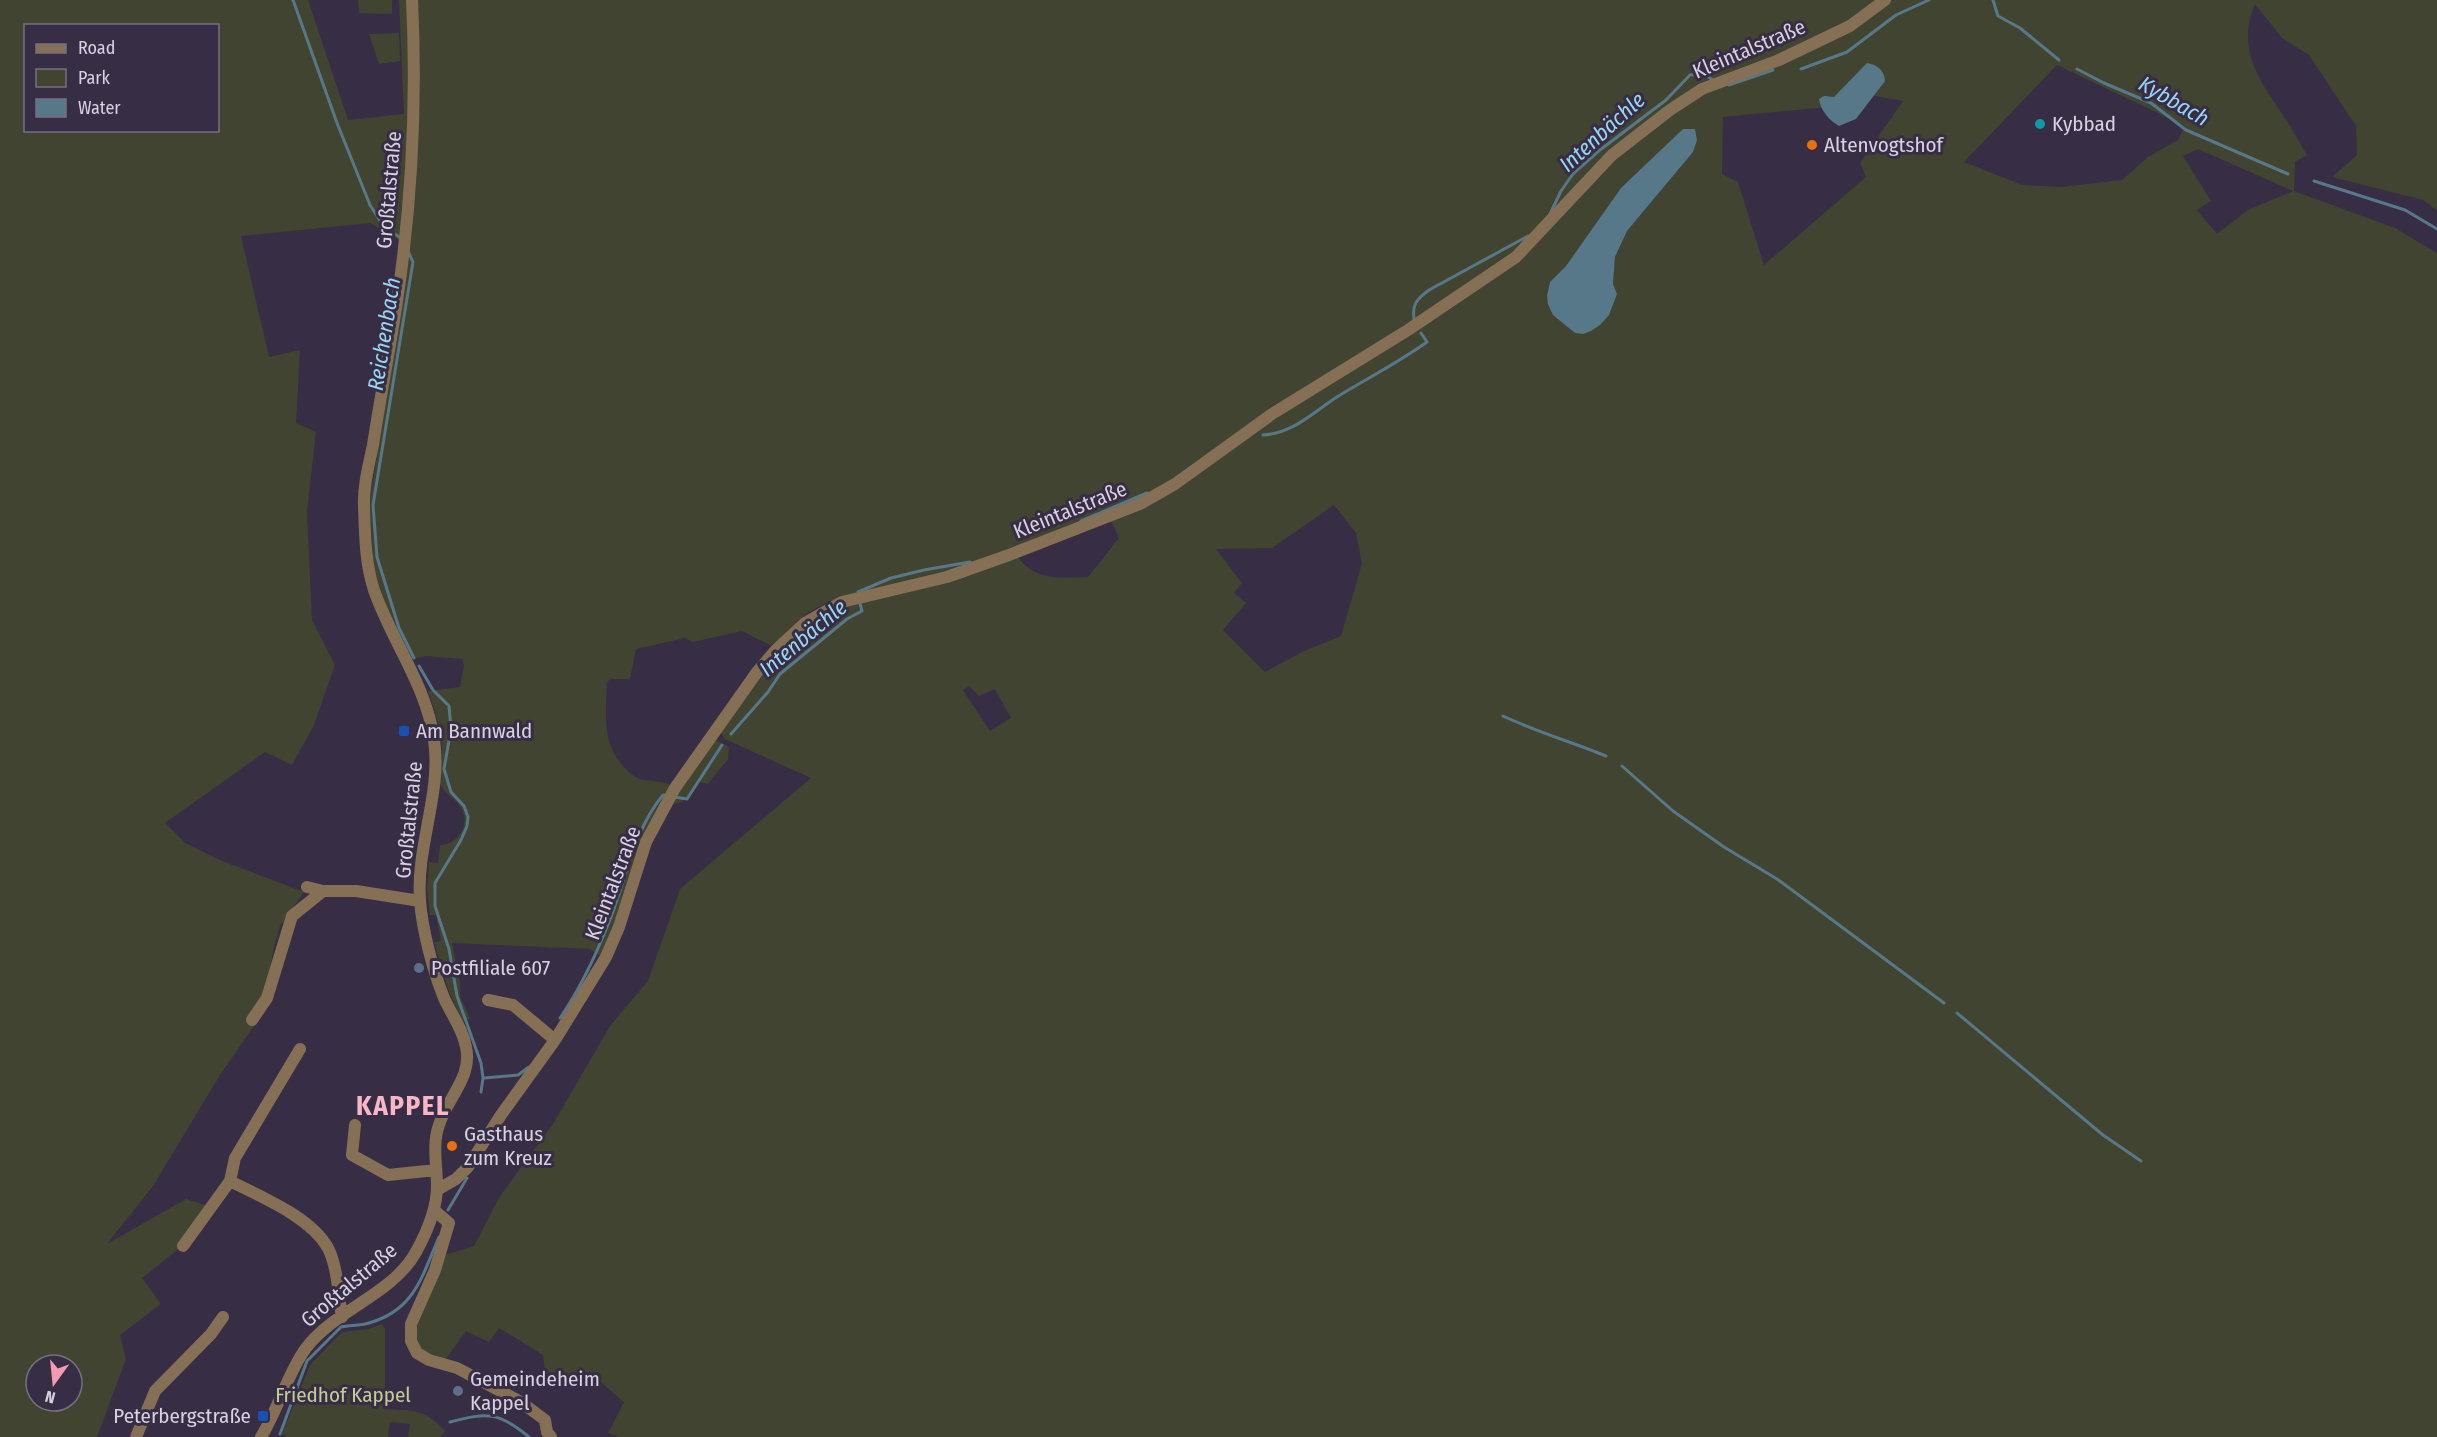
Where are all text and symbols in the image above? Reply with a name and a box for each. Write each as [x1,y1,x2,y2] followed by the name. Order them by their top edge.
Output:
[1689,14,1809,84] street label: Kleintalstraße
[24,24,219,132] legend
[78,37,115,59] text: Road
[78,67,111,89] text: Park
[2134,70,2214,132] water label: Kybbach
[1554,87,1650,177] water label: Intenbächle
[78,97,121,119] text: Water
[2052,111,2116,137] place label: Kybbad
[2033,117,2047,131] marker: Kybbad
[371,130,407,250] street label: Großtalstraße
[1824,132,1945,158] place label: Altenvogtshof
[1805,138,1819,152] marker: Altenvogtshof
[362,275,406,393] water label: Reichenbach
[1009,475,1131,545] street label: Kleintalstraße
[754,594,852,682] water label: Intenbächle
[416,718,532,744] place label: Am Bannwald
[397,724,411,738] marker: Am Bannwald
[390,760,428,880] street label: Großtalstraße
[579,822,647,944] street label: Kleintalstraße
[431,955,550,981] place label: Postfiliale 607
[412,961,426,975] marker: Postfiliale 607
[356,1090,450,1122] district label: KAPPEL
[464,1121,552,1171] place label: Gasthaus zum Kreuz
[445,1139,459,1153] marker: Gasthaus zum Kreuz
[296,1237,402,1333] street label: Großtalstraße
[24,1353,84,1413] north arrow
[470,1366,600,1416] place label: Gemeindeheim Kappel
[275,1382,411,1408] park label: Friedhof Kappel
[451,1384,465,1398] marker: Gemeindeheim Kappel
[43,1387,57,1407] text: N
[113,1403,251,1429] place label: Peterbergstraße
[256,1409,270,1423] marker: Peterbergstraße

